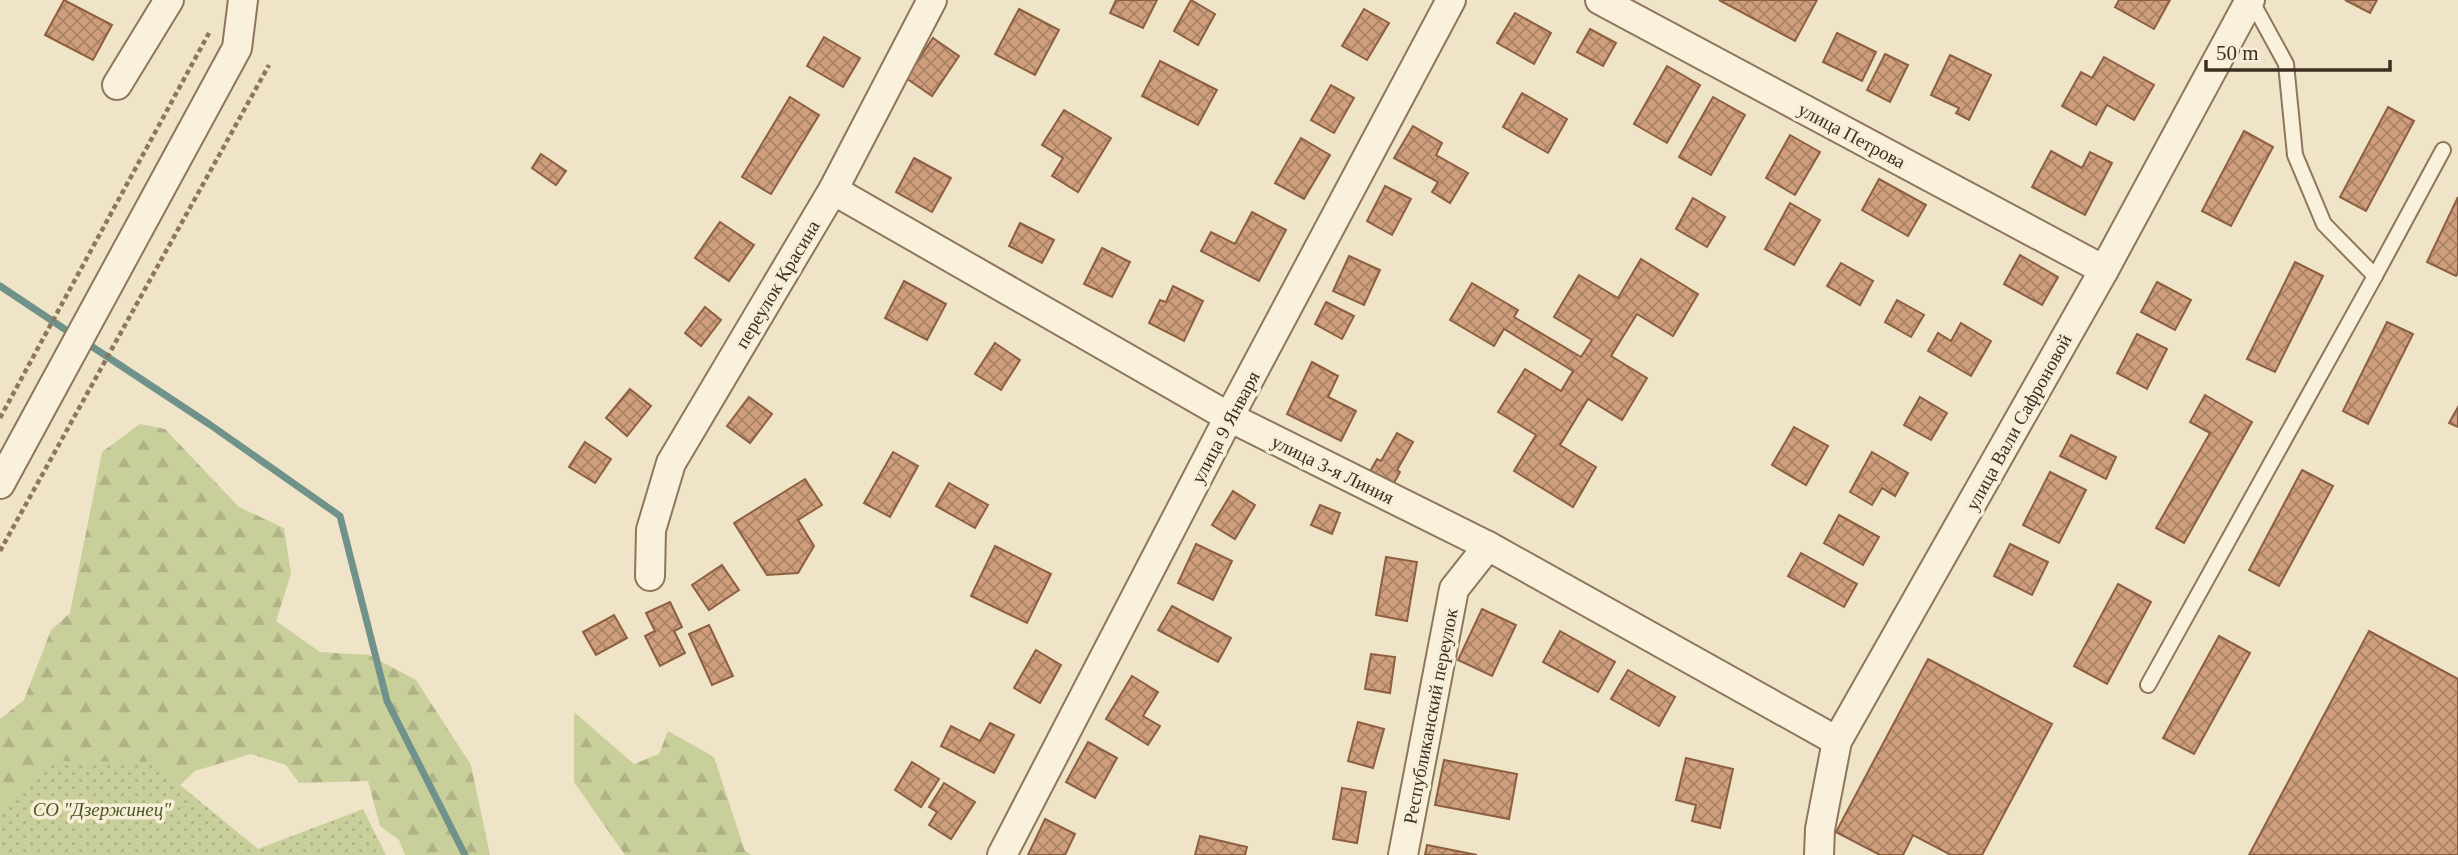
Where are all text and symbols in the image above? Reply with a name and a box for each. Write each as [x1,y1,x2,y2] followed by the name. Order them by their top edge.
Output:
[2206,28,2390,72] scale bar
[2216,41,2259,65] text: 50 m
[1795,98,1910,173] street label: улица Петрова
[731,216,824,352] street label: переулок Красина
[1961,331,2076,514] street label: улица Вали Сафроновой
[1187,367,1264,487] street label: улица 9 Января
[1268,431,1397,508] street label: улица 3-я Линия
[1399,606,1462,826] street label: Республиканский переулок
[33,799,172,820] park label: СО "Дзержинец"

